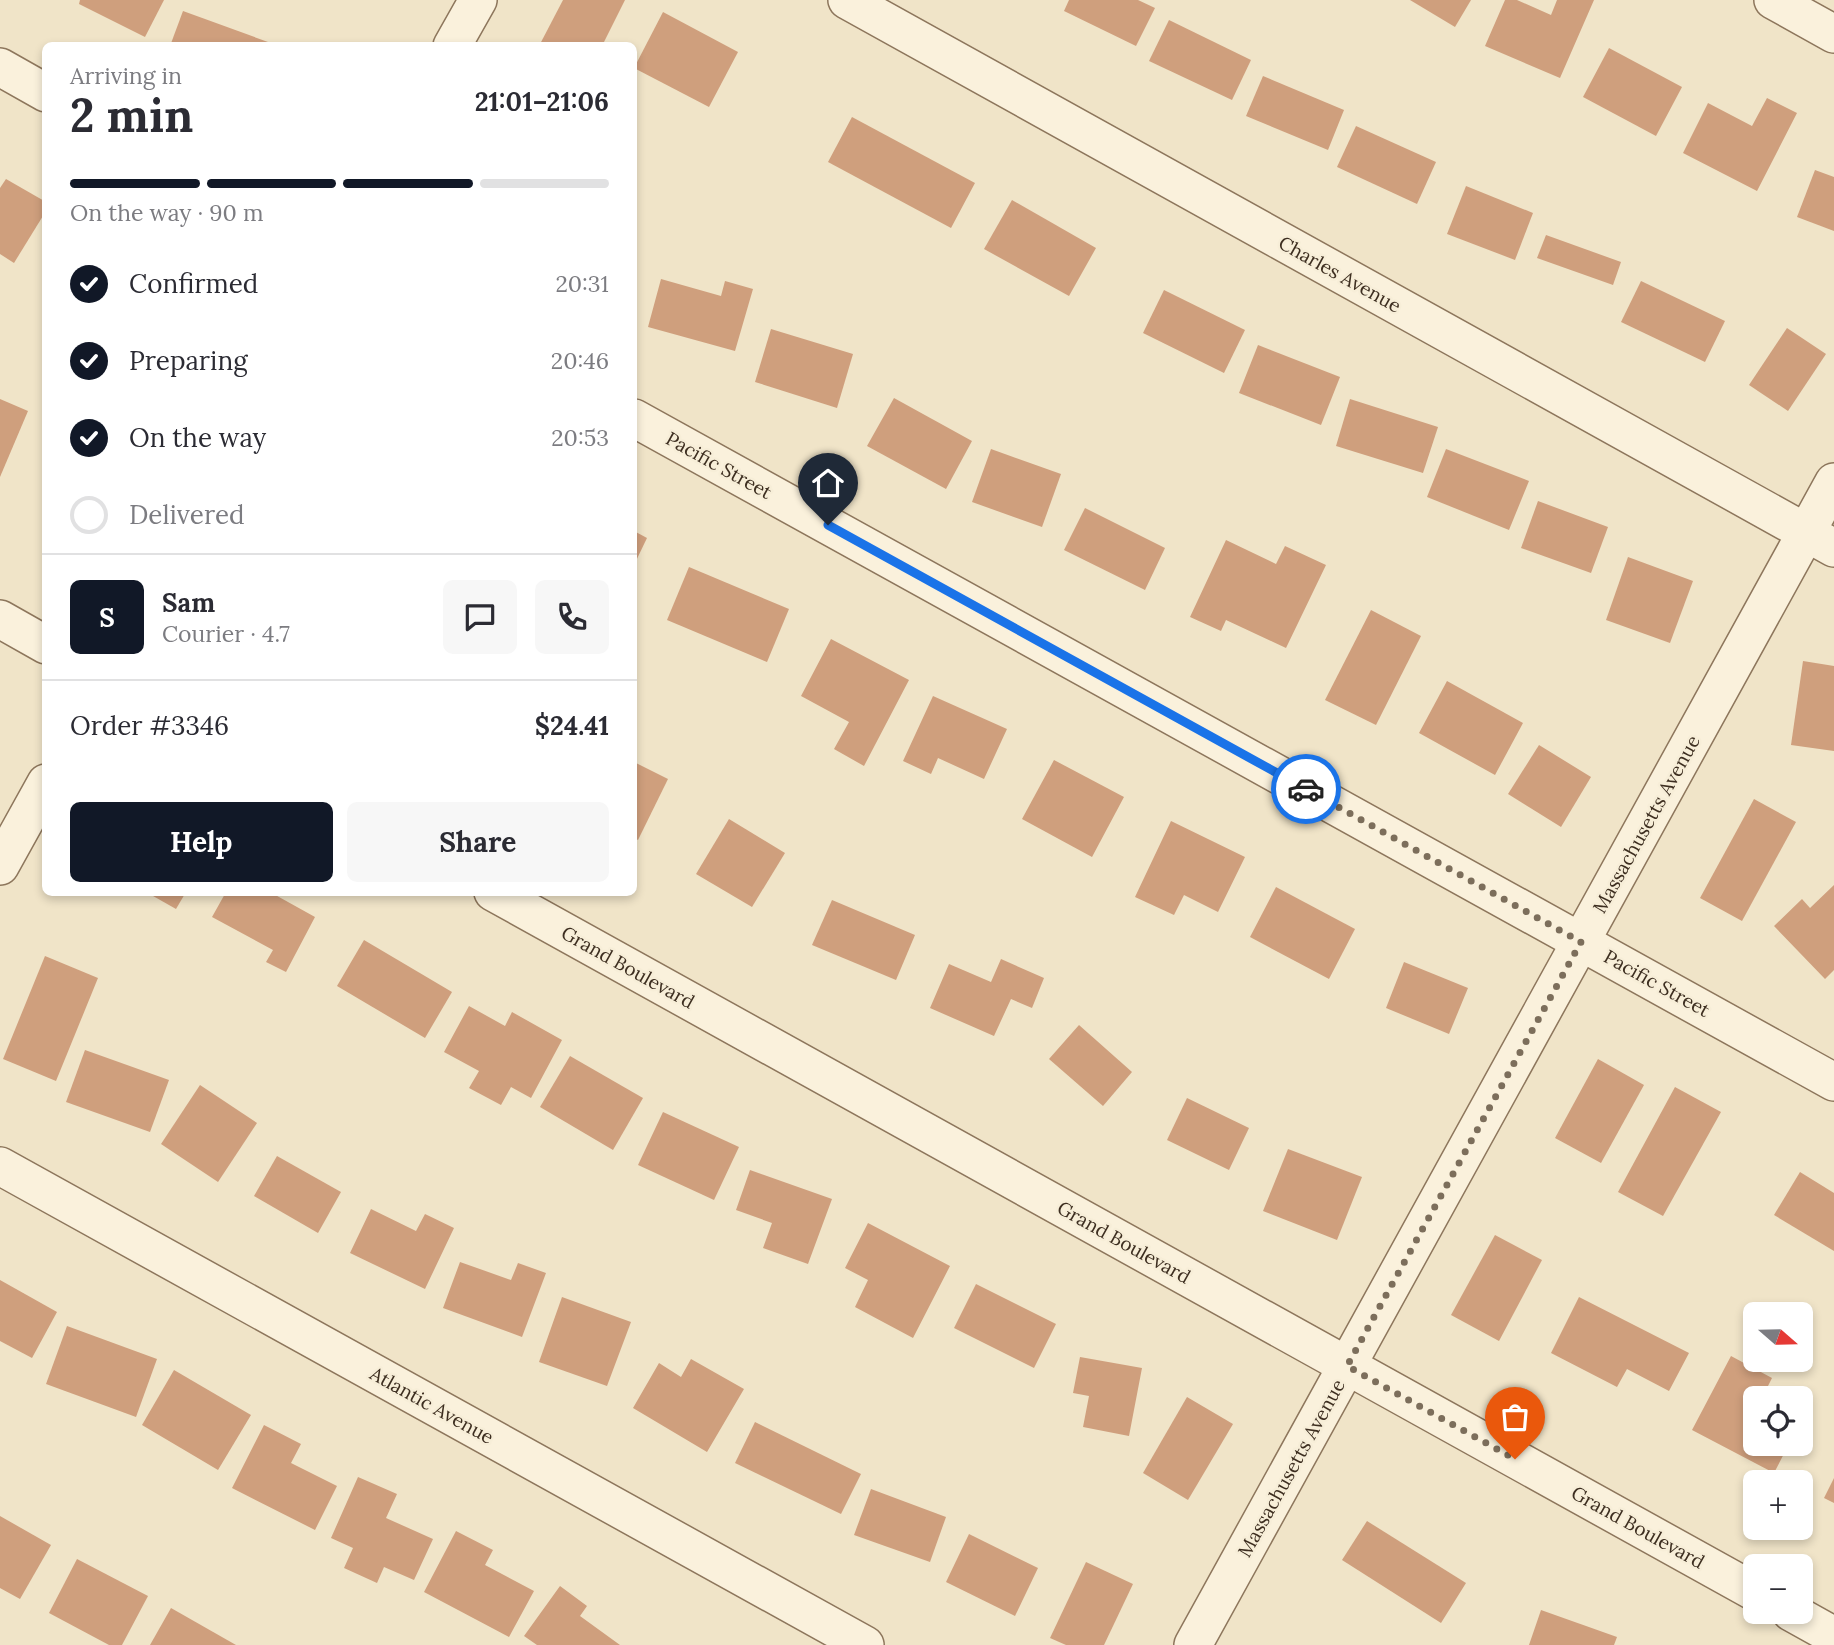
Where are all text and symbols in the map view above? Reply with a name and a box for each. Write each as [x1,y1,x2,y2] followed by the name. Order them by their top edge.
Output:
[70,61,182,90] text: Arriving in
[475,85,609,118] text: 21:01–21:06
[70,86,193,145] text: 2 min
[70,198,263,227] text: On the way · 90 m
[1275,230,1405,318] street label: Charles Avenue
[70,265,108,303] icon: check
[129,267,258,300] text: Confirmed
[555,269,609,298] text: 20:31
[70,342,108,380] icon: check
[129,344,248,377] text: Preparing
[551,346,609,375] text: 20:46
[70,419,108,457] icon: check
[129,421,266,454] text: On the way
[551,423,609,452] text: 20:53
[662,426,777,504] street label: Pacific Street
[798,453,858,525] pin
[809,464,847,502] icon: home
[129,498,245,531] text: Delivered
[443,580,517,654] button: chat
[535,580,609,654] button: phone
[162,586,215,619] text: Sam
[99,601,115,634] text: S
[162,619,290,648] text: Courier · 4.7
[70,709,229,742] text: Order #3346
[535,709,609,742] text: $24.41
[1587,731,1705,917] street label: Massachusetts Avenue
[1271,754,1341,824] courier
[1287,770,1325,808] icon: car
[70,802,333,882] button: Help
[347,802,609,882] button: Share
[557,920,699,1014] street label: Grand Boulevard
[1600,944,1715,1022] street label: Pacific Street
[1053,1195,1195,1289] street label: Grand Boulevard
[1743,1302,1813,1372] north arrow
[1743,1302,1813,1624] map controls
[365,1361,498,1449] street label: Atlantic Avenue
[1232,1375,1350,1561] street label: Massachusetts Avenue
[1743,1386,1813,1456] button: locate
[1485,1387,1545,1459] pin
[1496,1398,1534,1436] icon: bag
[1743,1470,1813,1540] button: +
[1567,1480,1709,1574] street label: Grand Boulevard
[1743,1554,1813,1624] button: −

